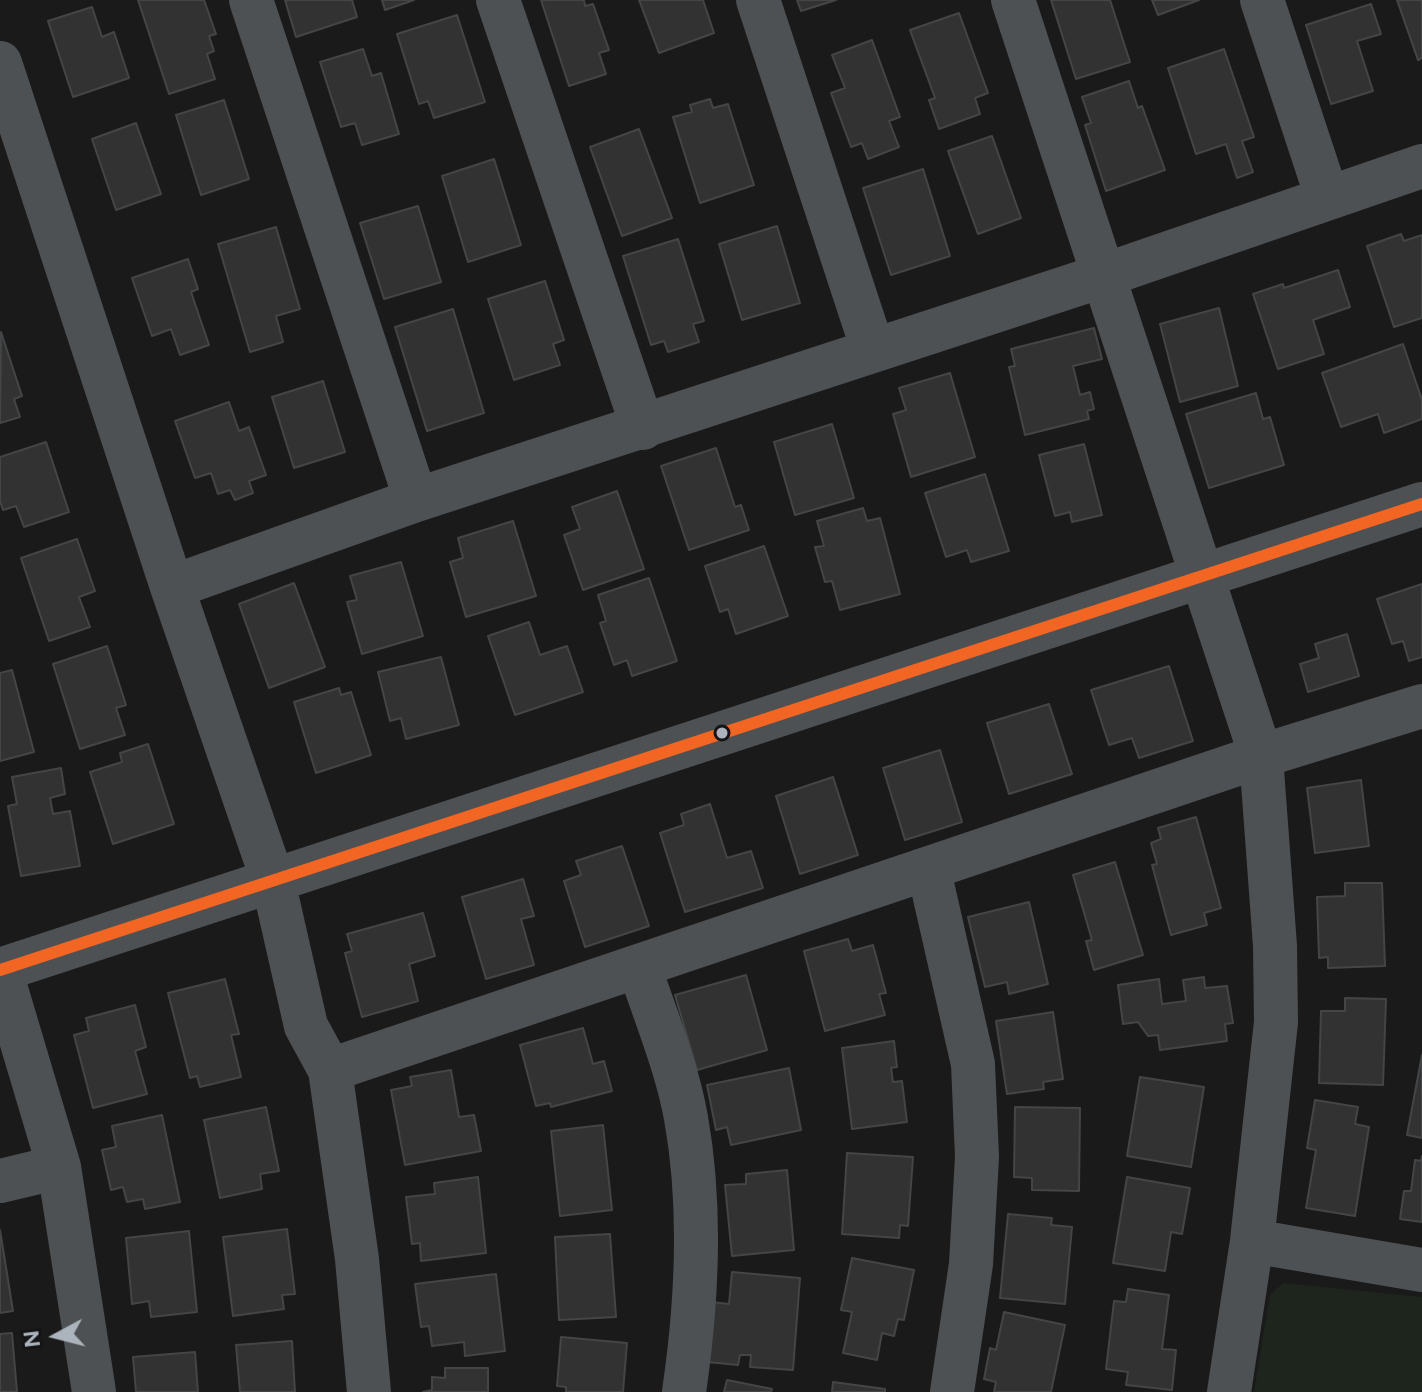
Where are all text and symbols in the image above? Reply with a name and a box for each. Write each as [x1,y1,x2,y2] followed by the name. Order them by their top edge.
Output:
[714,725,730,741] unlabelled marker
[16,1296,96,1376] north arrow
[17,1329,46,1349] text: N

